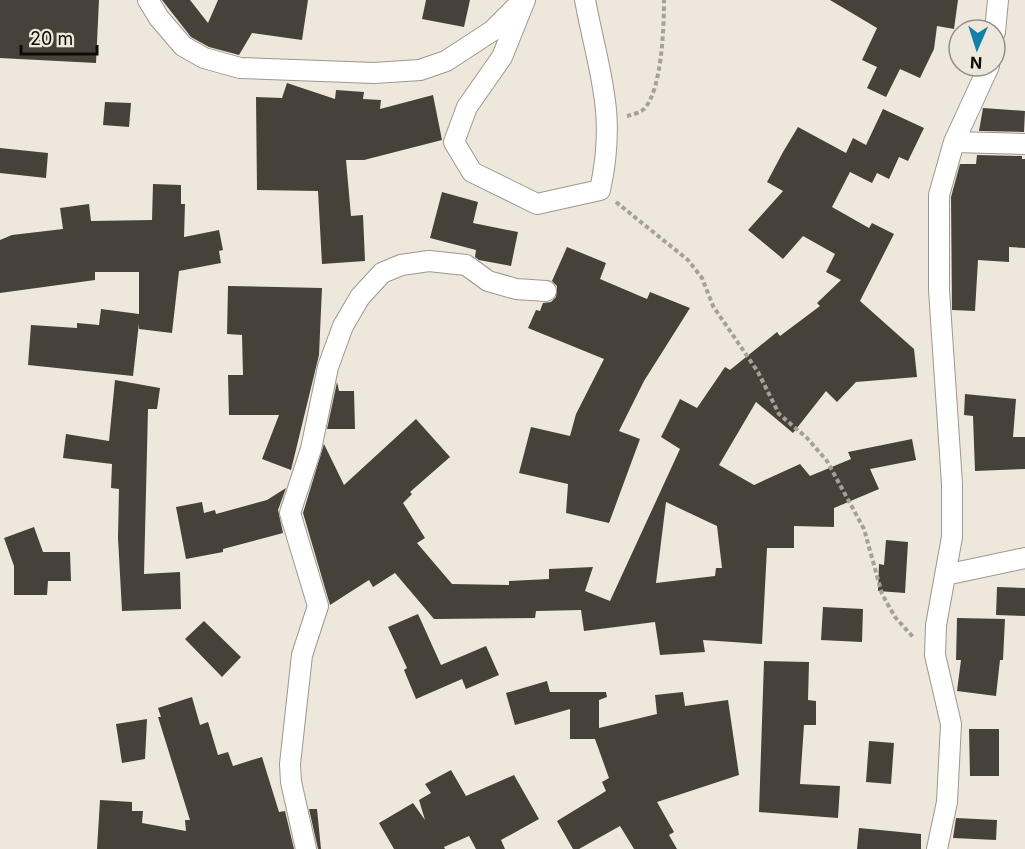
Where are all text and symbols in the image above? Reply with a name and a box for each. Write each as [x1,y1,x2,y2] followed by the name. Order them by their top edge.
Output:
[21,18,98,56] scale bar
[947,18,1007,78] north arrow
[30,28,73,49] text: 20 m
[970,53,983,73] text: N

